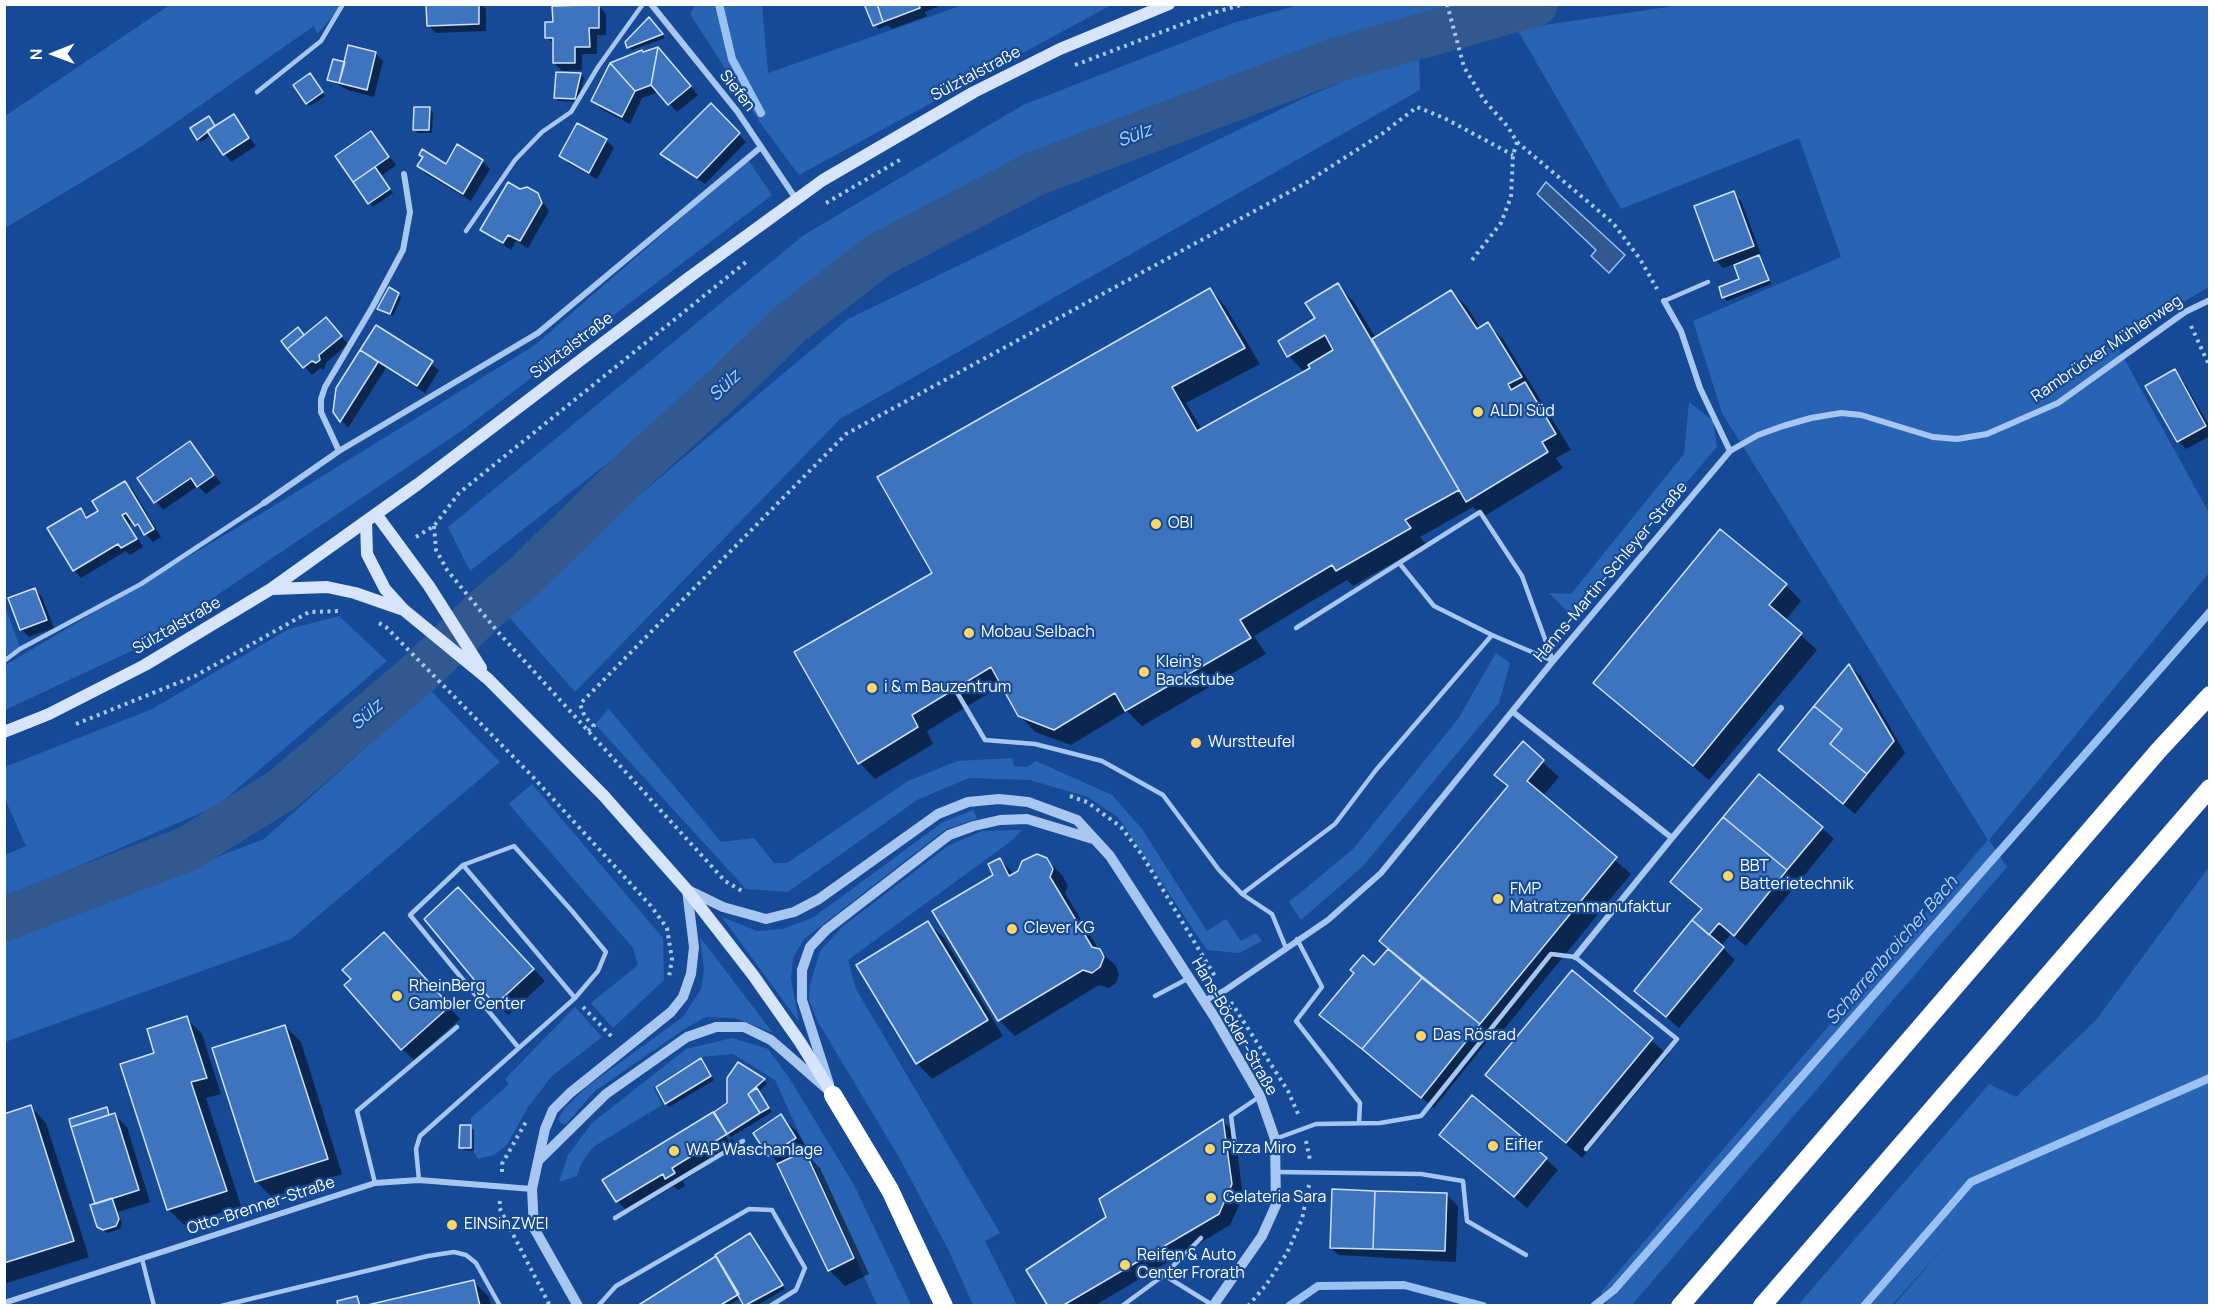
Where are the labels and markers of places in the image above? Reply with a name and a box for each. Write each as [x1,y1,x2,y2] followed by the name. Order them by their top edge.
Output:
[1490,402,1555,422] place label: ALDI Süd
[1471,405,1485,419] marker: ALDI Süd
[1168,514,1193,534] place label: OBI
[1149,517,1163,531] marker: OBI
[981,623,1095,643] place label: Mobau Selbach
[962,626,976,640] marker: Mobau Selbach
[1156,653,1234,691] place label: Klein's Backstube
[1137,665,1151,679] marker: Klein's Backstube
[884,678,1011,698] place label: i & m Bauzentrum
[865,681,879,695] marker: i & m Bauzentrum
[1208,733,1295,753] place label: Wurstteufel
[1189,736,1203,750] marker: Wurstteufel
[1740,857,1854,895] place label: BBT Batterietechnik
[1721,869,1735,883] marker: BBT Batterietechnik
[1510,880,1671,918] place label: FMP Matratzenmanufaktur
[1491,892,1505,906] marker: FMP Matratzenmanufaktur
[1024,919,1095,939] place label: Clever KG
[1005,922,1019,936] marker: Clever KG
[409,977,526,1015] place label: RheinBerg Gambler Center
[390,989,404,1003] marker: RheinBerg Gambler Center
[1433,1026,1516,1046] place label: Das Rösrad
[1414,1029,1428,1043] marker: Das Rösrad
[1505,1136,1543,1156] place label: Eifler
[1222,1139,1296,1159] place label: Pizza Miro
[1486,1139,1500,1153] marker: Eifler
[686,1141,823,1161] place label: WAP Waschanlage
[1203,1142,1217,1156] marker: Pizza Miro
[667,1144,681,1158] marker: WAP Waschanlage
[1223,1188,1326,1208] place label: Gelateria Sara
[1204,1191,1218,1205] marker: Gelateria Sara
[464,1215,549,1235] place label: EINSinZWEI
[445,1218,459,1232] marker: EINSinZWEI
[1137,1246,1245,1284] place label: Reifen & Auto Center Frorath
[1118,1258,1132,1272] marker: Reifen & Auto Center Frorath

